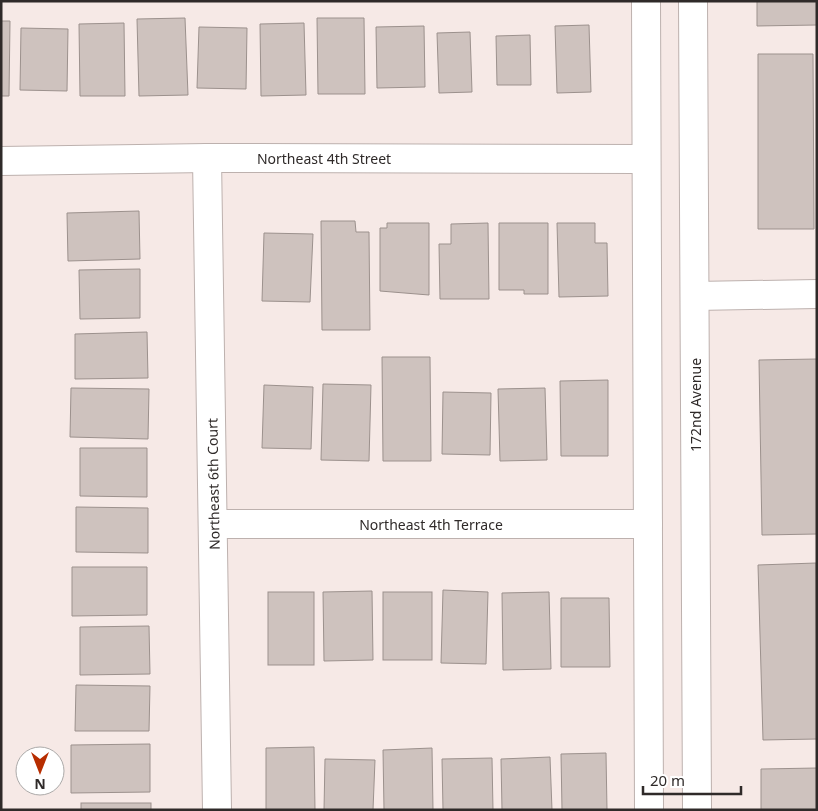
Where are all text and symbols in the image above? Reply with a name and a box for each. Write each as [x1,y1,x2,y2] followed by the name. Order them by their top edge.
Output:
[257,149,391,168] street label: Northeast 4th Street
[686,358,705,452] street label: 172nd Avenue
[202,418,224,550] street label: Northeast 6th Court
[359,515,503,534] street label: Northeast 4th Terrace
[15,746,65,796] north arrow
[643,764,740,796] scale bar
[650,770,685,790] text: 20 m
[34,775,46,794] text: N

